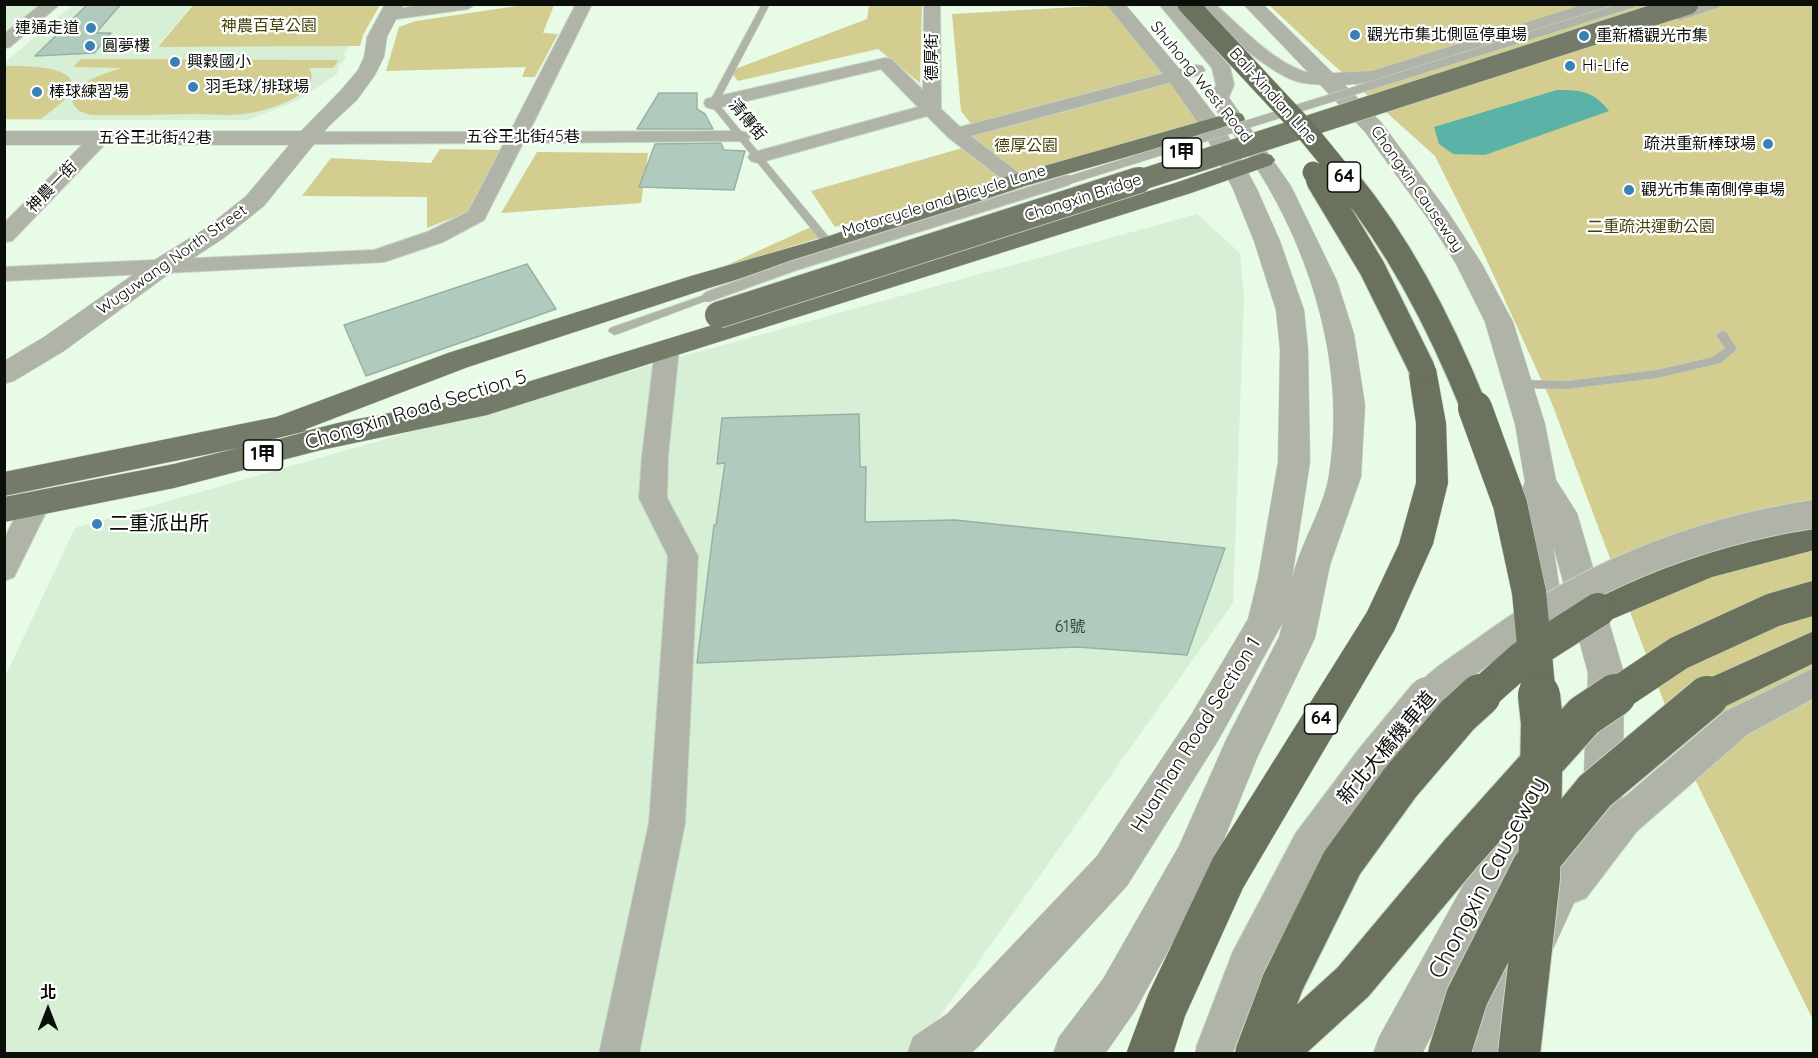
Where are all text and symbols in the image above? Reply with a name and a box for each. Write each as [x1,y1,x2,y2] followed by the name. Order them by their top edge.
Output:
[221,16,317,36] park label: 神農百草公園
[1146,17,1256,147] street label: Shuhong West Road
[15,18,79,38] place label: 連通走道
[84,21,98,35] marker: 連通走道
[1367,25,1527,45] place label: 觀光市集北側區停車場
[1596,26,1708,46] place label: 重新橋觀光市集
[1348,28,1362,42] marker: 觀光市集北側區停車場
[1577,29,1591,43] marker: 重新橋觀光市集
[922,33,942,81] street label: 德厚街
[102,36,150,56] place label: 圓夢樓
[83,39,97,53] marker: 圓夢樓
[1225,44,1321,148] street label: Bali-Xindian Line
[187,52,251,72] place label: 興穀國小
[168,55,182,69] marker: 興穀國小
[1582,56,1629,76] place label: Hi-Life
[1563,59,1577,73] marker: Hi-Life
[205,77,309,97] place label: 羽毛球/排球場
[186,80,200,94] marker: 羽毛球/排球場
[49,82,129,102] place label: 棒球練習場
[30,85,44,99] marker: 棒球練習場
[724,95,770,145] street label: 清傳街
[1366,122,1468,256] street label: Chongxin Causeway
[466,127,580,147] street label: 五谷王北街45巷
[98,128,212,148] street label: 五谷王北街42巷
[1644,134,1756,154] place label: 疏洪重新棒球場
[994,136,1058,156] park label: 德厚公園
[1761,137,1775,151] marker: 疏洪重新棒球場
[1162,138,1202,168] road number: 1甲
[23,157,81,217] street label: 神農一街
[840,161,1048,241] street label: Motorcycle and Bicycle Lane
[1328,162,1360,192] road number: 64
[1022,170,1144,226] street label: Chongxin Bridge
[1641,180,1785,200] place label: 觀光市集南側停車場
[1622,183,1636,197] marker: 觀光市集南側停車場
[93,201,251,319] street label: Wuguwang North Street
[1587,217,1715,237] park label: 二重疏洪運動公園
[302,365,530,455] street label: Chongxin Road Section 5
[244,440,282,470] road number: 1甲
[109,512,209,536] place label: 二重派出所
[90,517,104,531] marker: 二重派出所
[1055,617,1085,637] house number: 61號
[1126,633,1266,837] street label: Huanhan Road Section 1
[1333,687,1441,809] street label: 新北大橋機車道
[1304,704,1338,734] road number: 64
[1423,772,1553,984] street label: Chongxin Causeway
[18,980,78,1040] north arrow
[40,982,56,1002] text: 北

